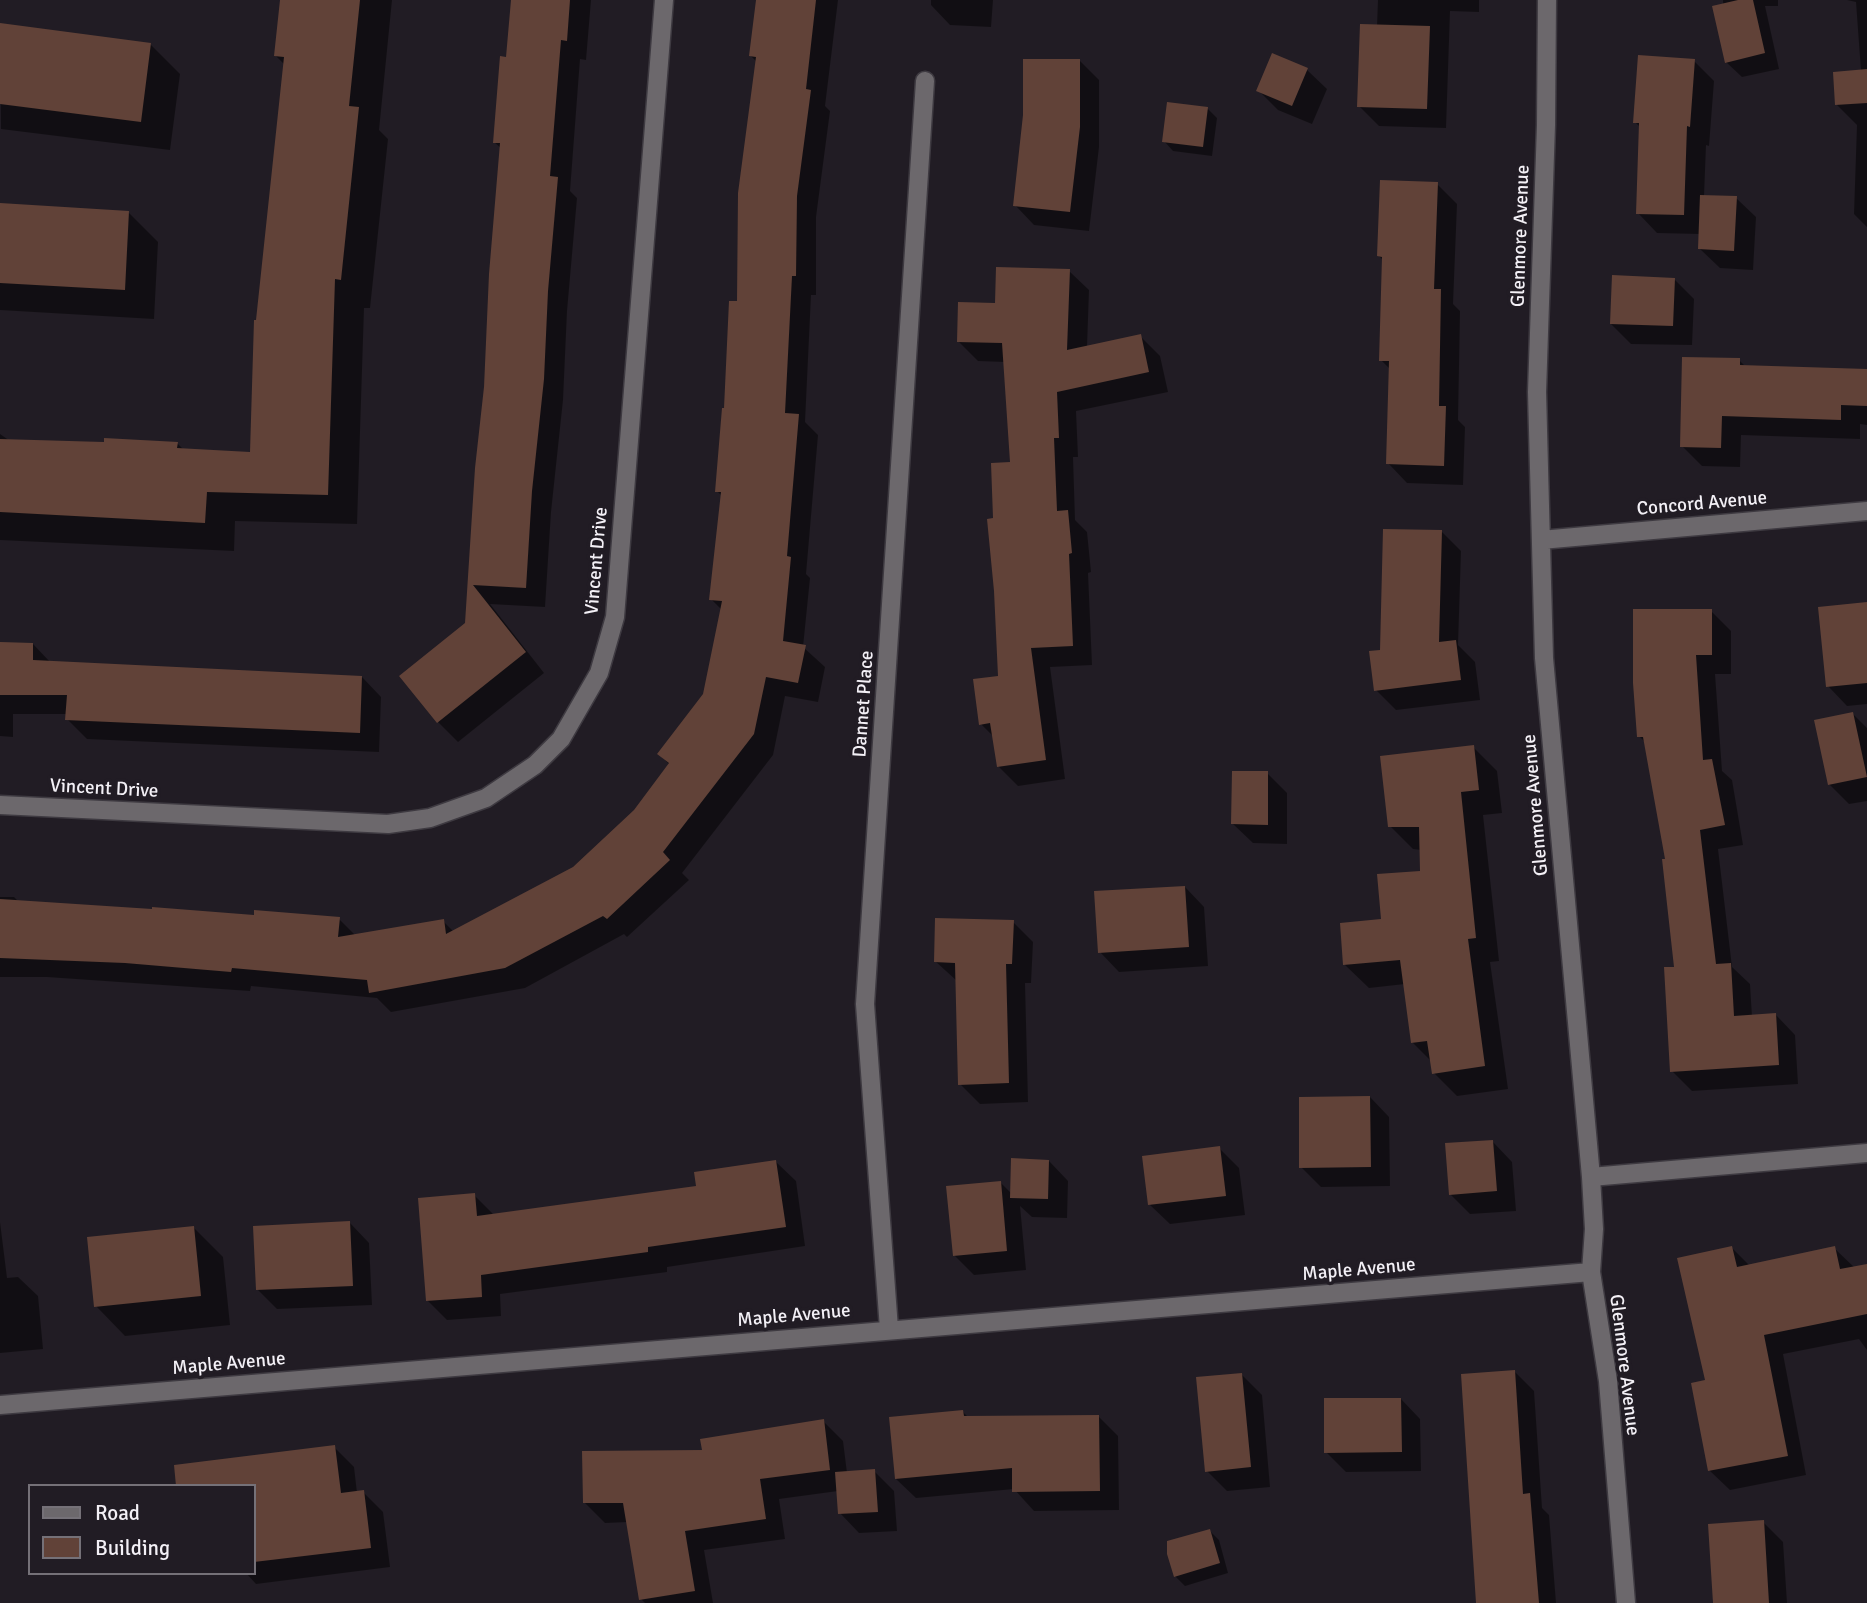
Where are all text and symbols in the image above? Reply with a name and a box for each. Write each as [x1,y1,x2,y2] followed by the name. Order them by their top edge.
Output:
[1507,165,1535,307] street label: Glenmore Avenue
[1636,487,1768,521] street label: Concord Avenue
[581,506,613,616] street label: Vincent Drive
[849,650,879,758] street label: Dannet Place
[1518,733,1554,877] street label: Glenmore Avenue
[49,775,159,803] street label: Vincent Drive
[1301,1254,1417,1286] street label: Maple Avenue
[1604,1293,1644,1437] street label: Glenmore Avenue
[736,1300,852,1332] street label: Maple Avenue
[171,1348,287,1380] street label: Maple Avenue
[28,1484,256,1575] legend
[95,1500,140,1526] text: Road
[95,1535,170,1561] text: Building

